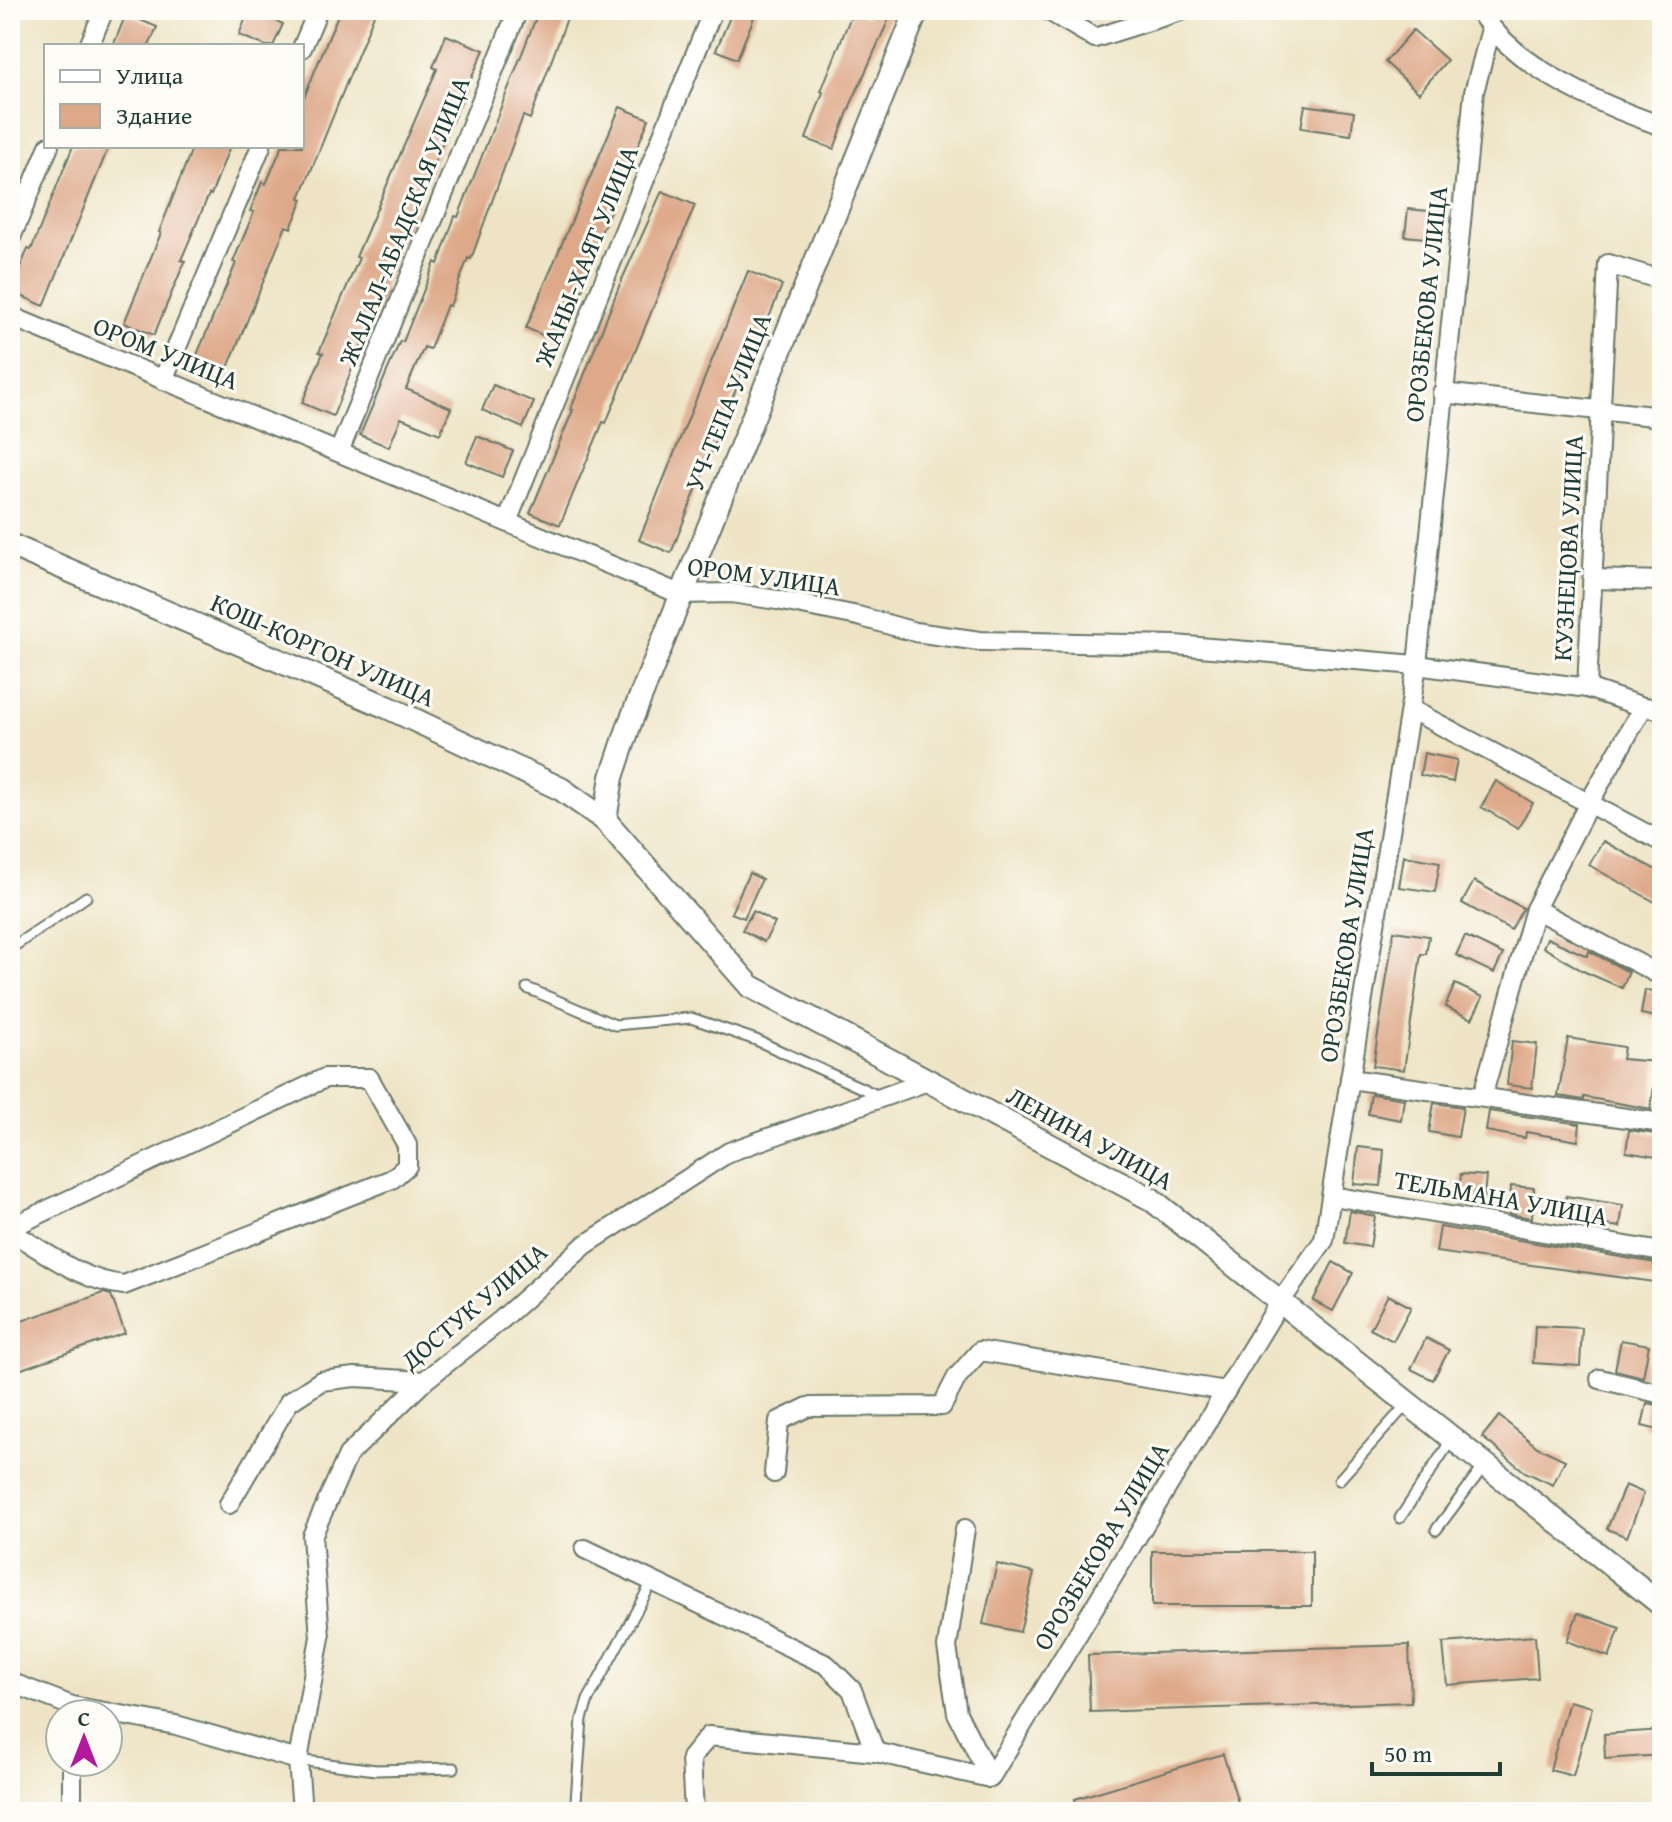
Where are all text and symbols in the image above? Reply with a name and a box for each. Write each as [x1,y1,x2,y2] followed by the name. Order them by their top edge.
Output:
[44,44,304,148] legend
[116,58,184,93] text: Улица
[327,70,480,372] street label: ЖАЛАЛ-АБАДСКАЯ УЛИЦА
[116,98,192,133] text: Здание
[523,139,648,373] street label: ЖАНЫ-ХАЯТ УЛИЦА
[1394,184,1457,424] street label: ОРОЗБЕКОВА УЛИЦА
[87,306,245,400] street label: ОРОМ УЛИЦА
[674,307,781,497] street label: УЧ-ТЕПА УЛИЦА
[1542,433,1593,662] street label: КУЗНЕЦОВА УЛИЦА
[685,545,843,606] street label: ОРОМ УЛИЦА
[205,583,442,717] street label: КОШ-КОРГОН УЛИЦА
[1308,824,1383,1065] street label: ОРОЗБЕКОВА УЛИЦА
[1000,1076,1181,1200] street label: ЛЕНИНА УЛИЦА
[1391,1160,1611,1236] street label: ТЕЛЬМАНА УЛИЦА
[391,1232,556,1379] street label: ДОСТУК УЛИЦА
[1023,1434,1179,1657] street label: ОРОЗБЕКОВА УЛИЦА
[44,1698,124,1778] north arrow
[78,1702,90,1734] text: С
[1372,1726,1500,1776] scale bar
[1384,1736,1432,1771] text: 50 m

